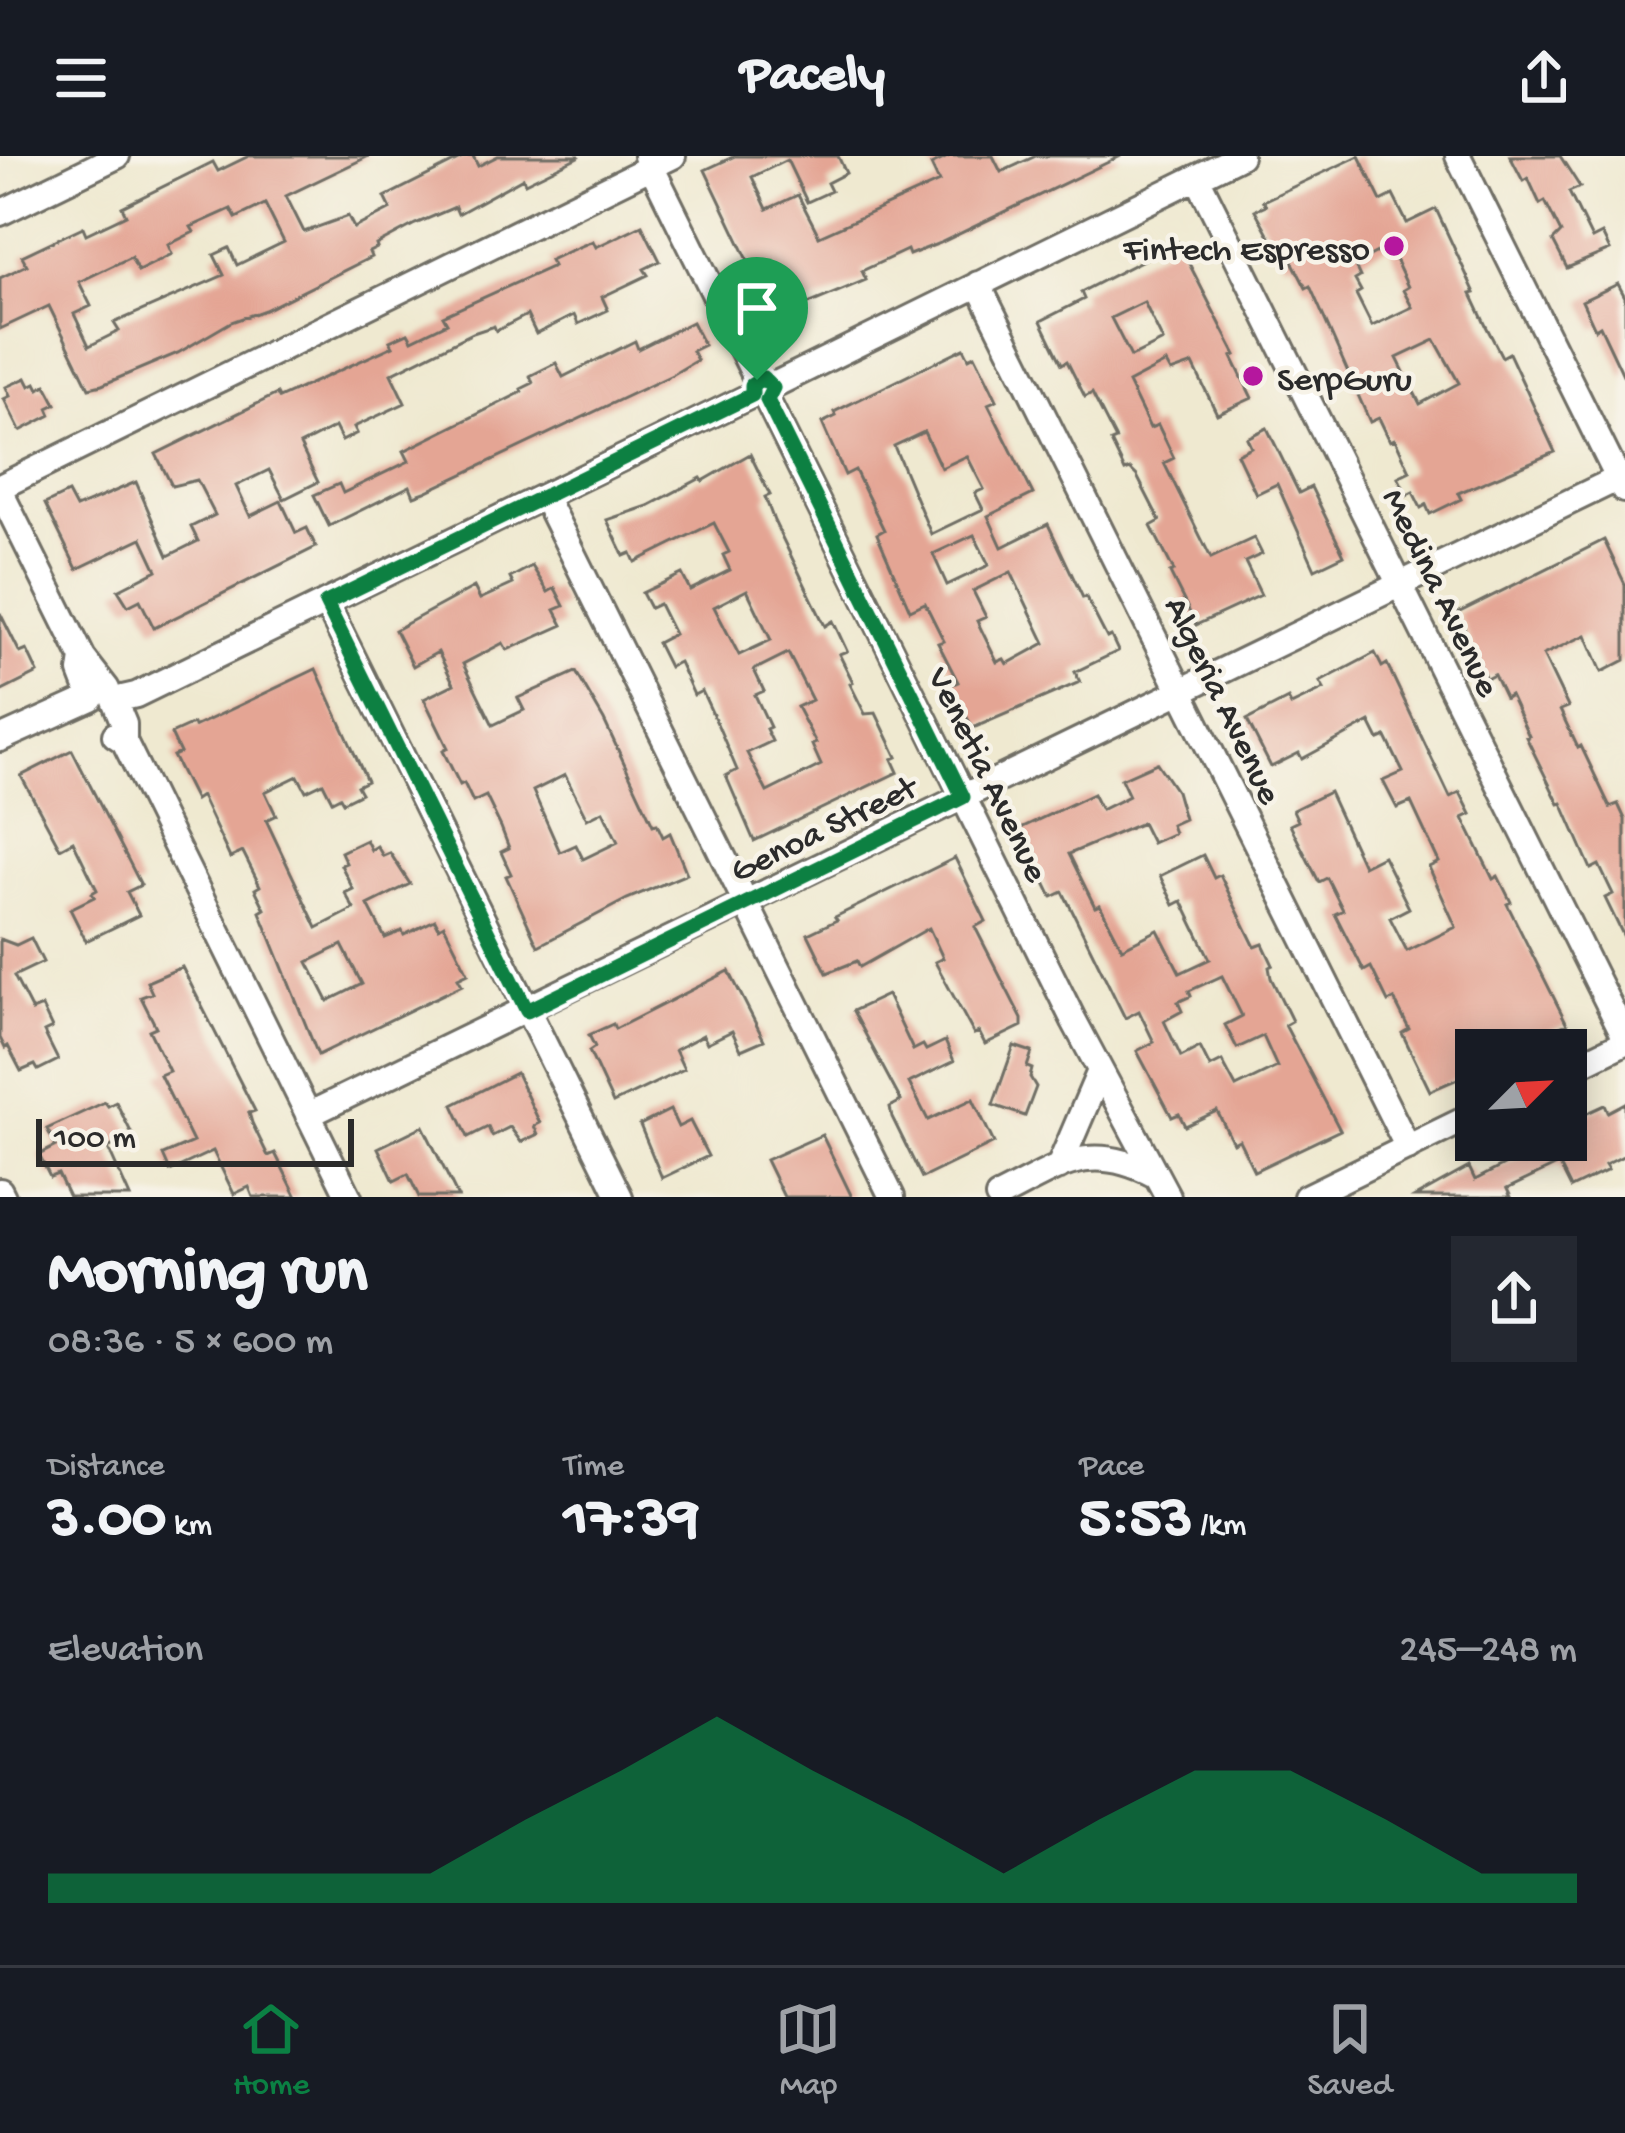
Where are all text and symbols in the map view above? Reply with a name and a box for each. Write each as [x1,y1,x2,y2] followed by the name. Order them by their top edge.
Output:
[48,45,114,111] icon: menu
[1511,45,1577,111] icon: share
[740,46,885,110] text: Pacely
[1122,231,1370,274] place label: Fintech Espresso
[1381,233,1407,259] marker: Fintech Espresso
[706,257,808,380] pin
[724,275,790,341] icon: arrive
[1277,361,1412,404] place label: SerpGuru
[1240,363,1266,389] marker: SerpGuru
[1369,483,1507,705] street label: Medina Avenue
[1151,591,1289,813] street label: Algeria Avenue
[914,661,1056,891] street label: Venetia Avenue
[725,767,928,895] street label: Genoa Street
[1455,1029,1587,1161] north arrow
[1455,1029,1587,1161] map controls
[36,1113,354,1166] scale bar
[54,1121,136,1159] text: 100 m
[1451,1236,1577,1362] button: share
[48,1237,367,1315] text: Morning run
[48,1321,333,1367] text: 08:36 · 5 × 600 m
[48,1449,165,1487] text: Distance
[564,1449,624,1487] text: Time
[1079,1449,1144,1487] text: Pace
[48,1487,166,1557] text: 3.00
[564,1487,699,1557] text: 17:39
[1079,1487,1192,1557] text: 5:53
[166,1508,212,1546] text: km
[1192,1508,1246,1546] text: /km
[48,1629,203,1675] text: Elevation
[1399,1629,1577,1675] text: 245–248 m
[233,1996,309,2106] tab: Home
[775,1996,841,2106] tab: Map
[1307,1996,1392,2106] tab: Saved

